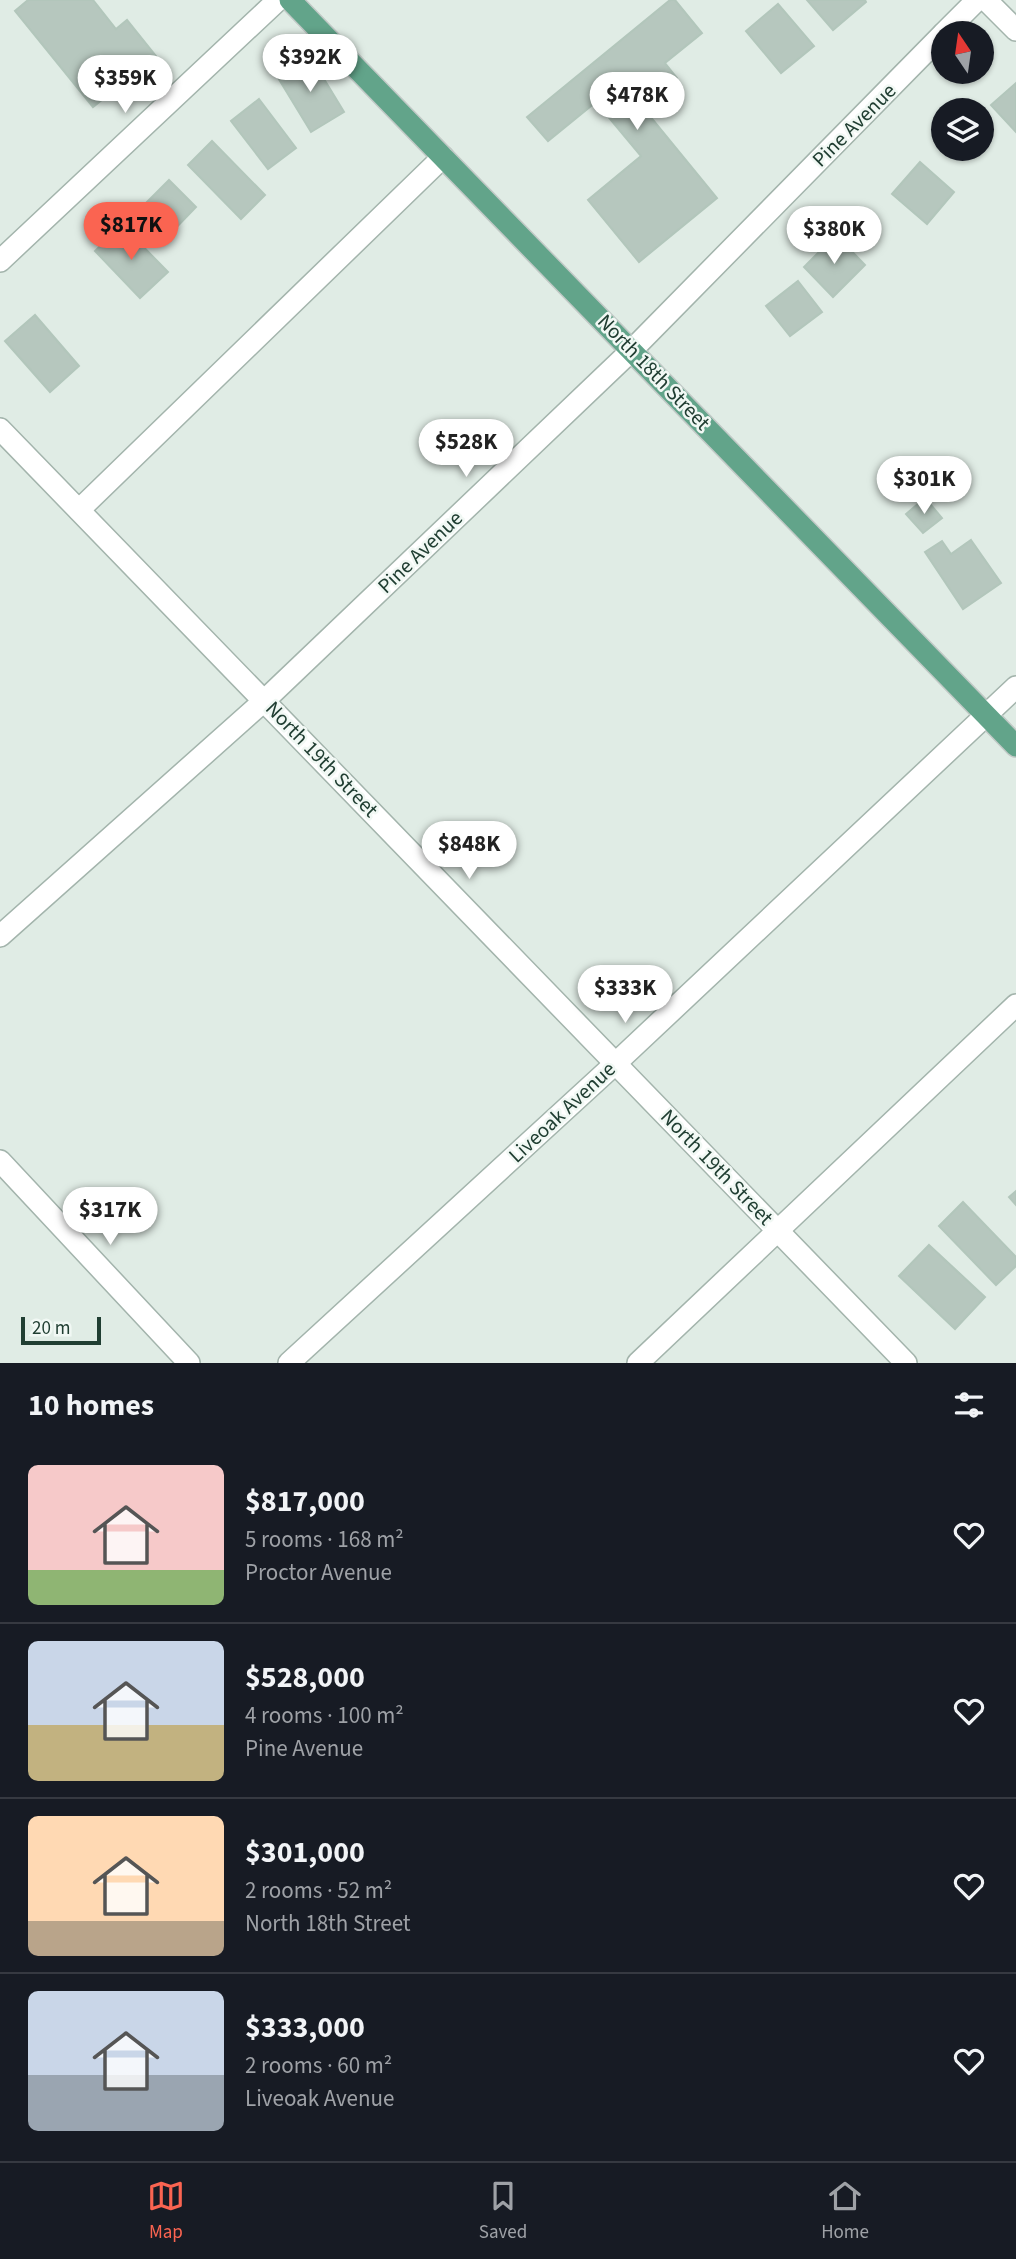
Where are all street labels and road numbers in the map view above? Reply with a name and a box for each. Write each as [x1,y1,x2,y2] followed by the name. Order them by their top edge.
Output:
[805,76,903,174] street label: Pine Avenue
[591,307,717,437] street label: North 18th Street
[371,504,469,600] street label: Pine Avenue
[259,694,385,824] street label: North 19th Street
[502,1054,622,1170] street label: Liveoak Avenue
[654,1102,780,1232] street label: North 19th Street

